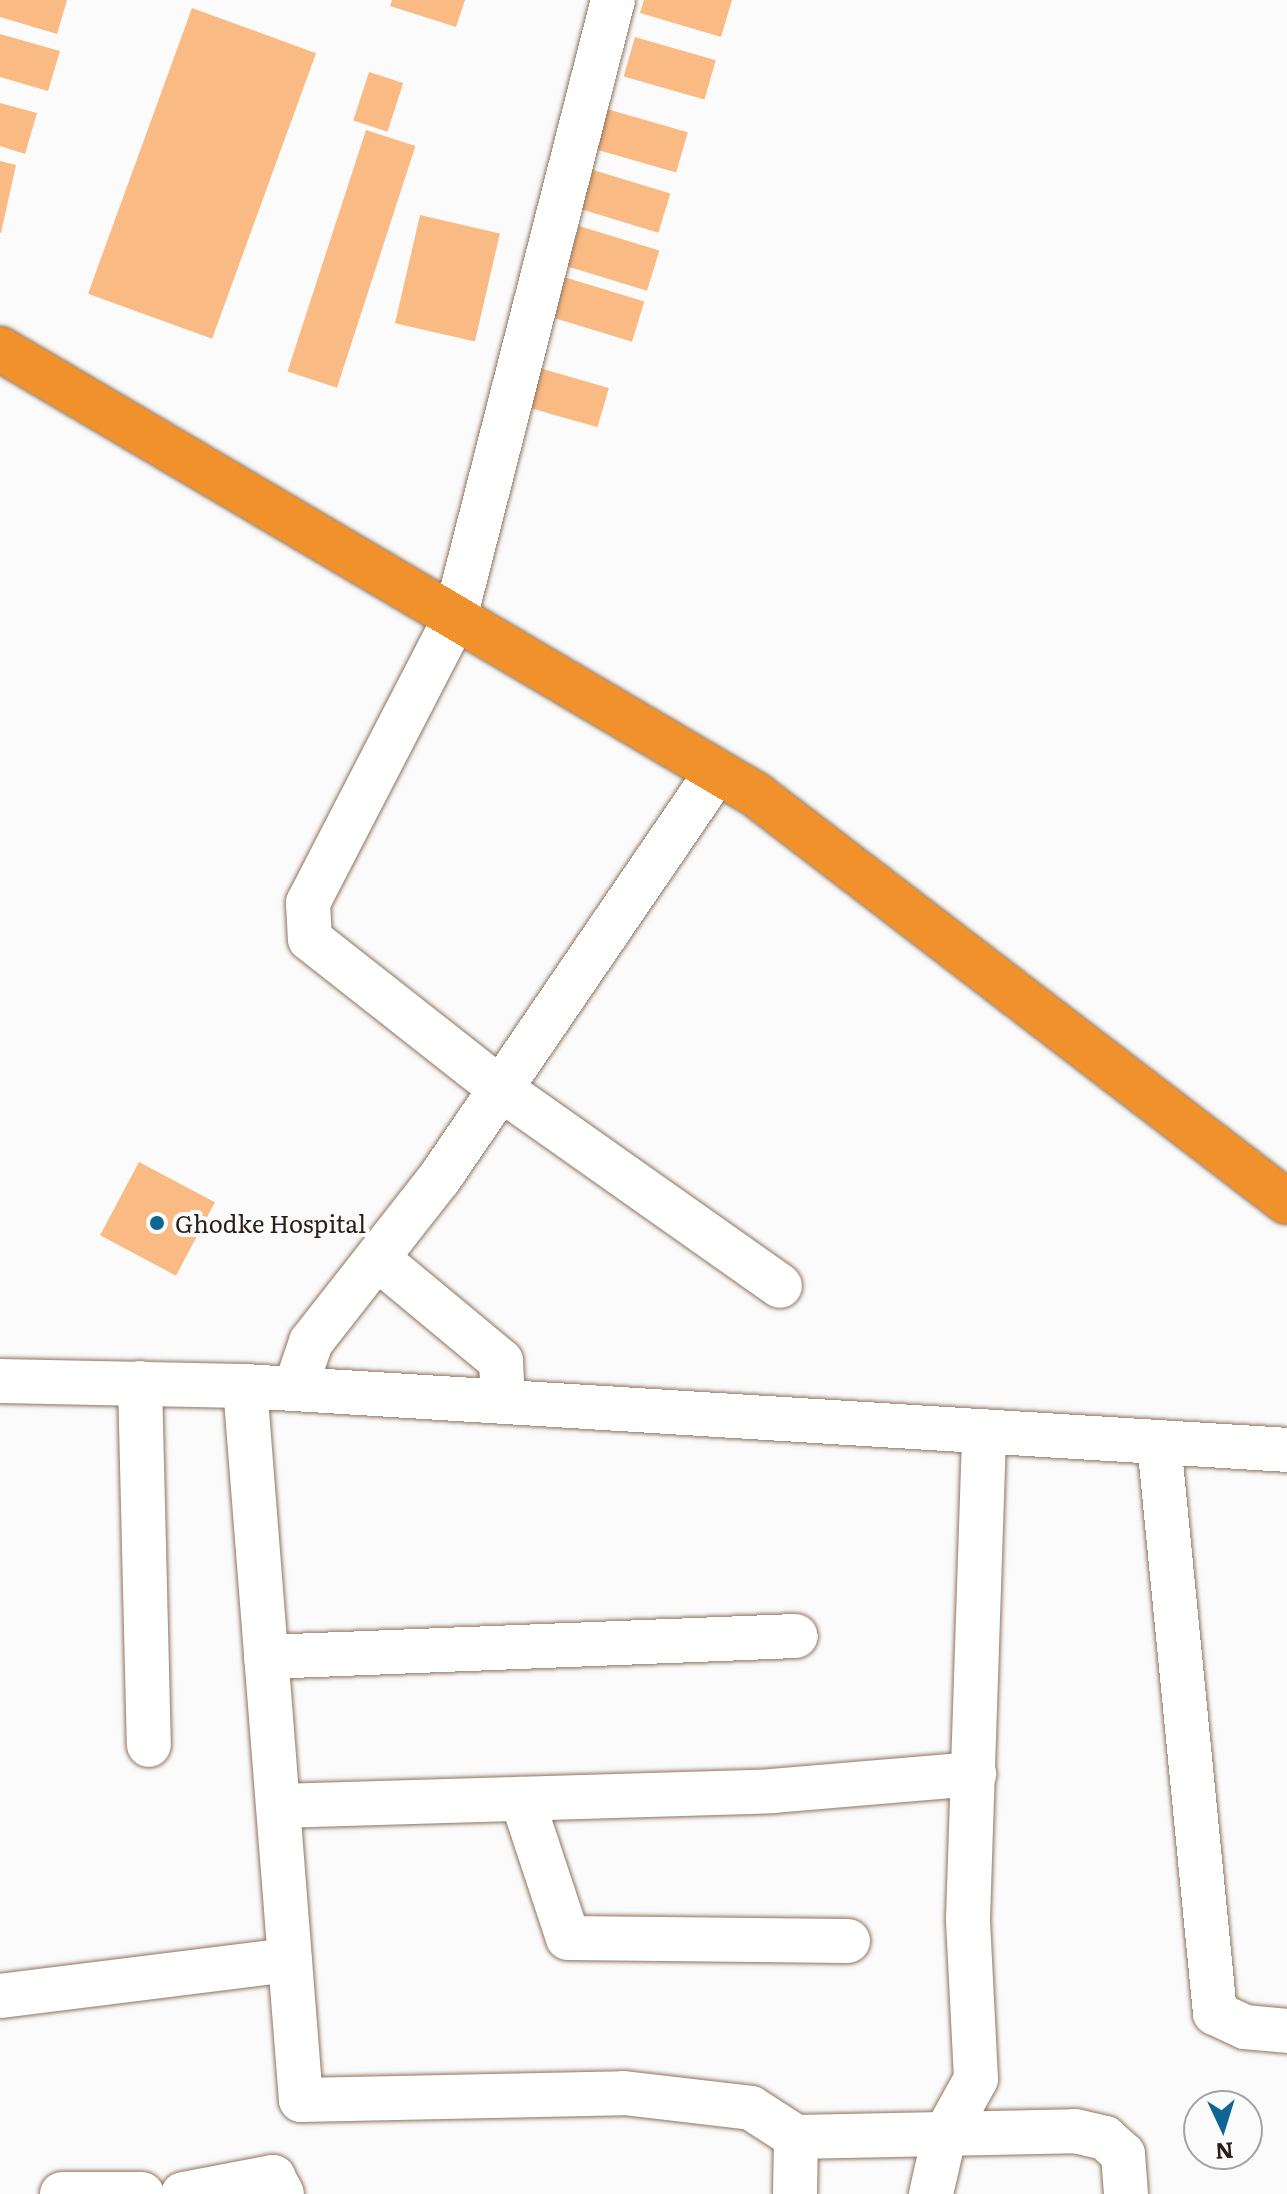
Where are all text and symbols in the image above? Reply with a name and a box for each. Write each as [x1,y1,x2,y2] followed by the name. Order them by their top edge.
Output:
[175,1209,366,1237] place label: Ghodke Hospital
[146,1212,168,1234] marker: Ghodke Hospital
[1183,2090,1263,2170] north arrow
[1214,2135,1235,2170] text: N

